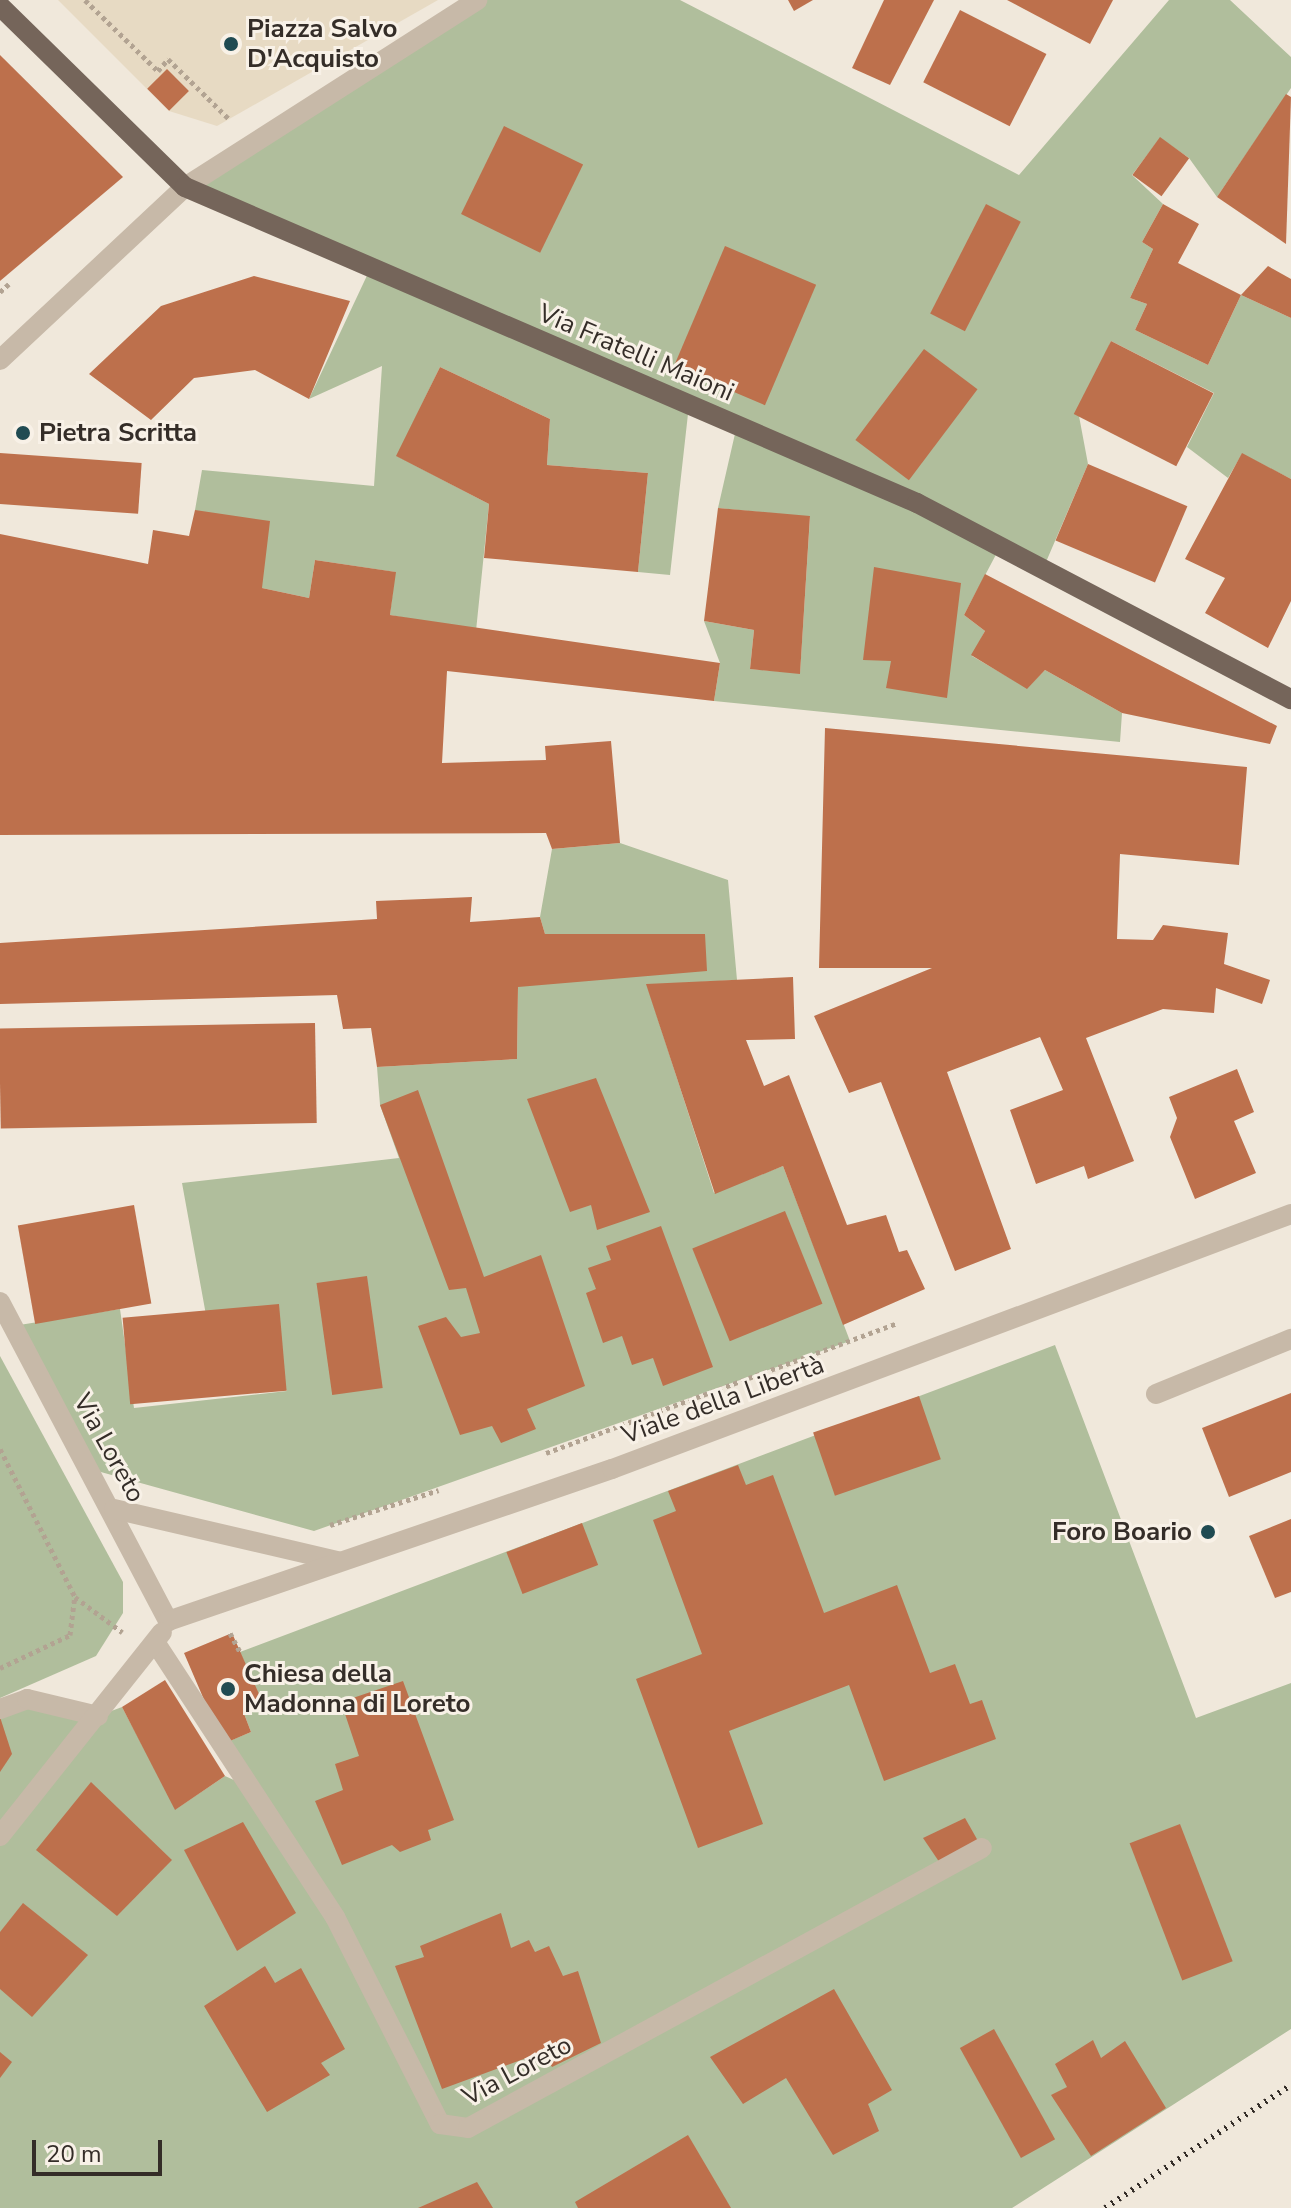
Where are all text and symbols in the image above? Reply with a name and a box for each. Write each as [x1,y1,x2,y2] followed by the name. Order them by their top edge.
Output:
[247,13,398,74] place label: Piazza Salvo D'Acquisto
[222,35,240,53] marker: Piazza Salvo D'Acquisto
[533,298,739,408] street label: Via Fratelli Maioni
[39,417,197,449] place label: Pietra Scritta
[14,424,32,442] marker: Pietra Scritta
[618,1349,828,1451] street label: Viale della Libertà
[66,1388,152,1508] street label: Via Loreto
[1052,1516,1192,1548] place label: Foro Boario
[1199,1523,1217,1541] marker: Foro Boario
[244,1658,471,1720] place label: Chiesa della Madonna di Loreto
[219,1680,237,1698] marker: Chiesa della Madonna di Loreto
[457,2029,577,2113] street label: Via Loreto
[36,2124,166,2174] scale bar
[46,2138,102,2170] text: 20 m

